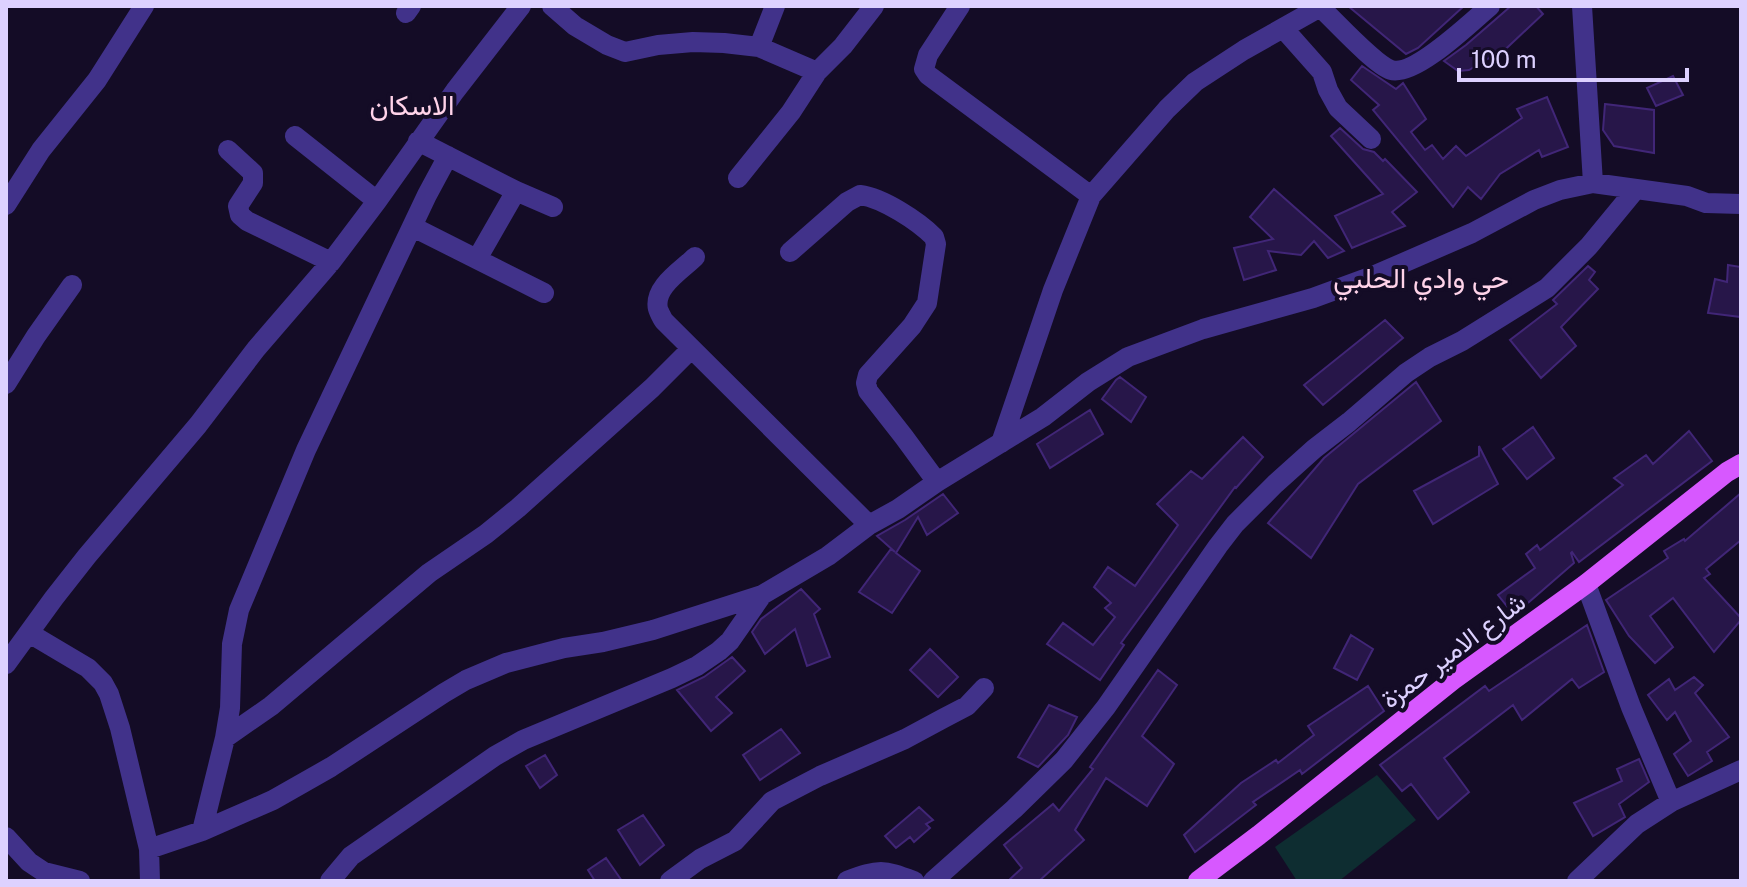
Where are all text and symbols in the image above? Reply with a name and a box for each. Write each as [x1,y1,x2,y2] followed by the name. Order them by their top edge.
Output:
[1459,32,1687,82] scale bar
[1471,45,1537,73] text: 100 m
[369,88,455,121] district label: الاسكان
[1333,261,1509,301] district label: حي وادي الحلبي
[1375,586,1533,717] street label: شارع الامير حمزة

